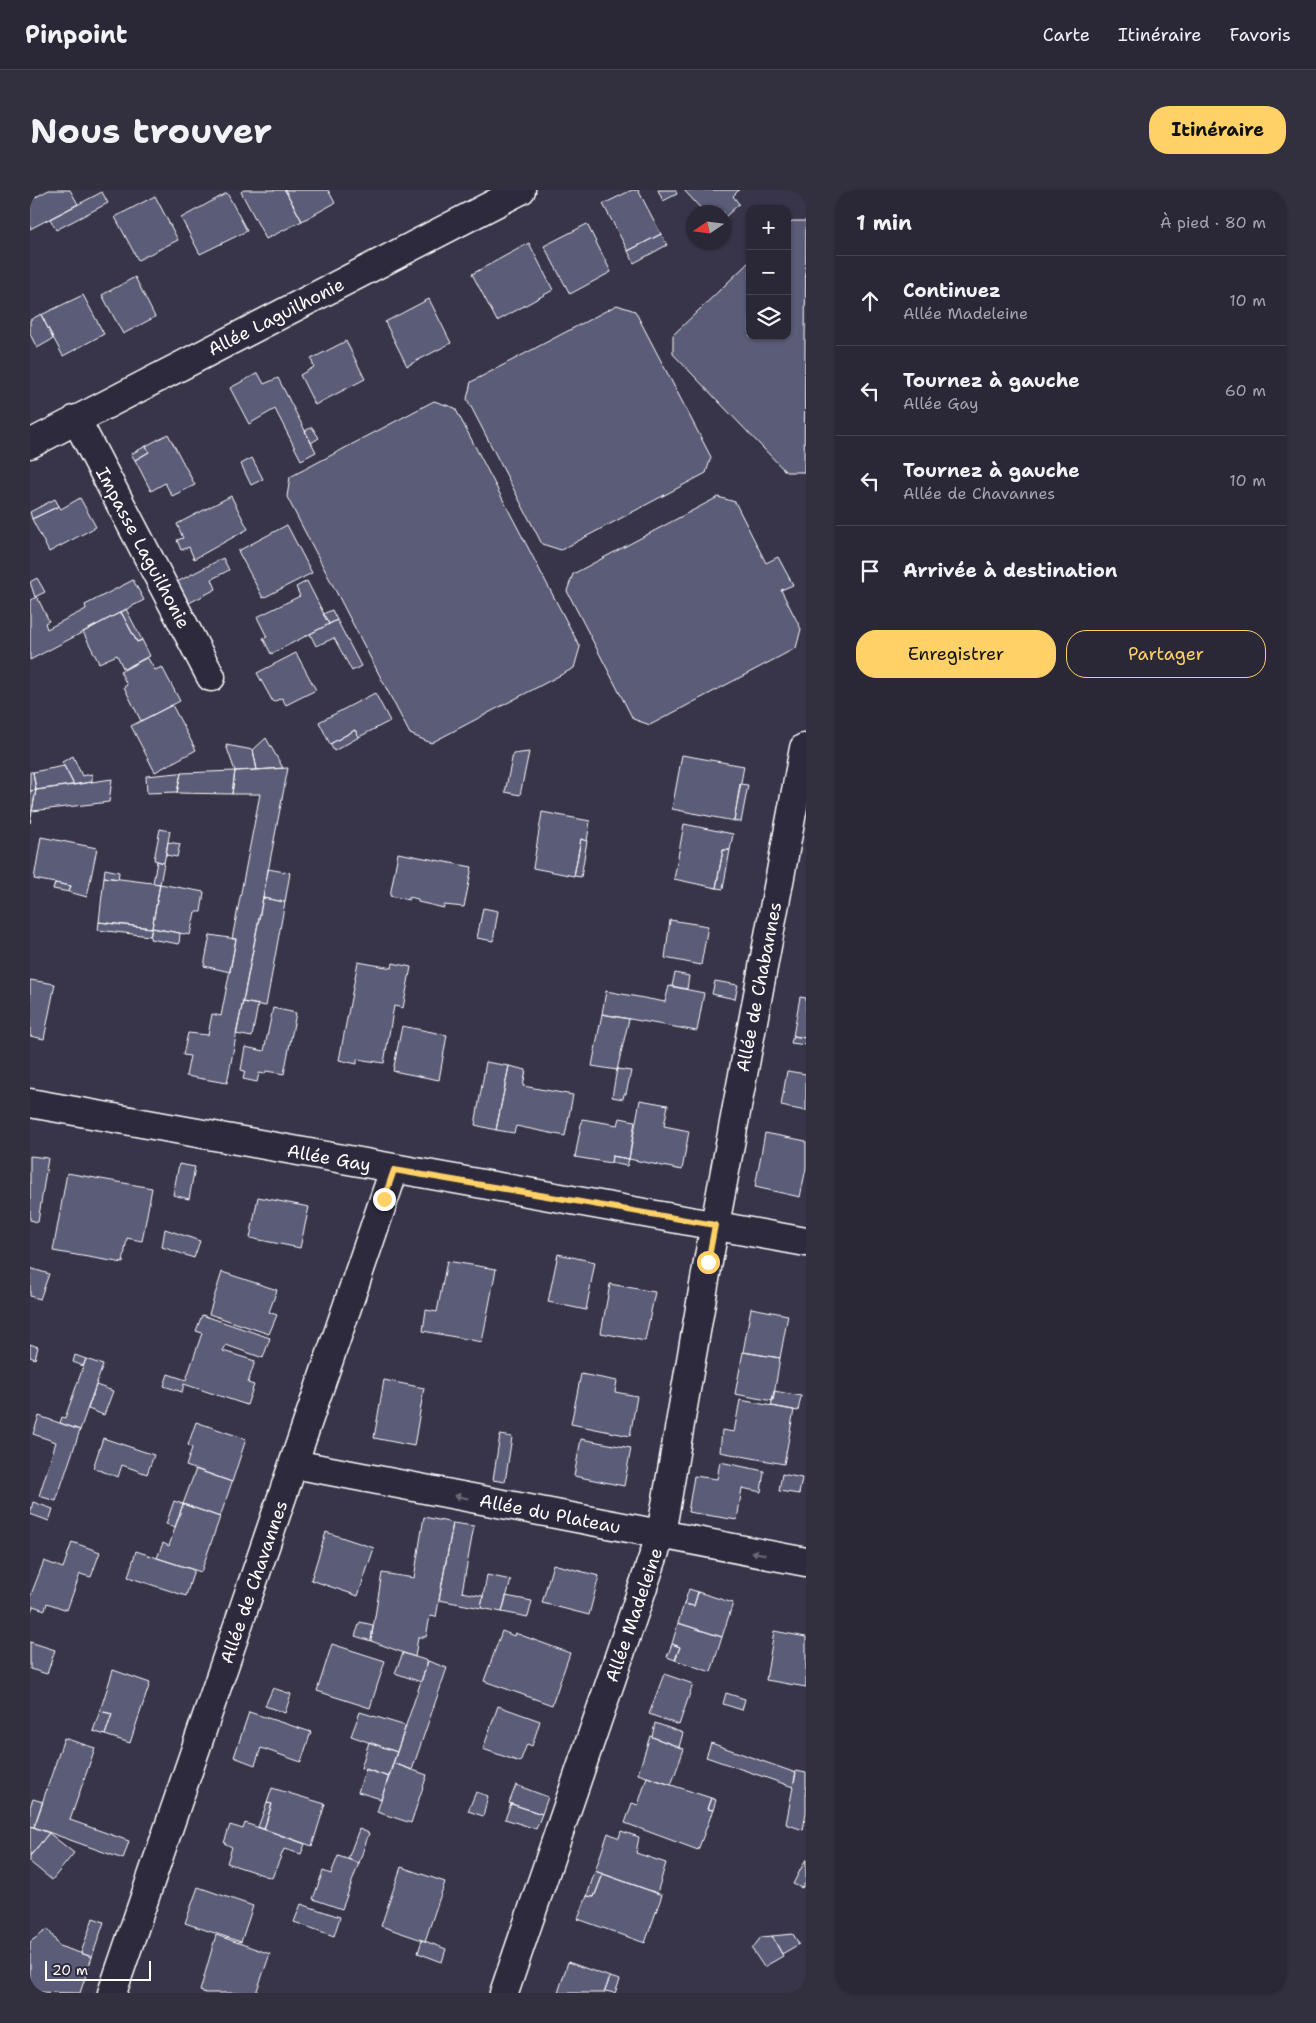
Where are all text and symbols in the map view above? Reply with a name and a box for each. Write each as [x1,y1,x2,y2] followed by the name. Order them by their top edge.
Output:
[25,19,127,51] text: Pinpoint
[1043,23,1090,47] text: Carte
[1118,23,1202,47] text: Itinéraire
[1230,23,1291,47] text: Favoris
[1149,106,1286,154] button: Itinéraire
[30,107,272,154] text: Nous trouver
[686,205,731,250] north arrow
[746,205,791,340] map controls
[746,205,791,250] button: +
[856,209,912,237] text: 1 min
[1160,212,1266,233] text: À pied · 80 m
[746,250,791,295] button: −
[204,272,348,362] street label: Allée Laguilhonie
[903,278,1001,303] text: Continuez
[856,287,884,315] icon: ahead
[1229,290,1266,311] text: 10 m
[746,295,791,340] button: layers
[903,303,1028,324] text: Allée Madeleine
[903,368,1080,393] text: Tournez à gauche
[856,377,884,405] icon: left
[1225,380,1266,401] text: 60 m
[903,393,978,414] text: Allée Gay
[903,458,1080,483] text: Tournez à gauche
[90,463,196,633] street label: Impasse Laguilhonie
[856,467,884,495] icon: left
[1229,470,1266,491] text: 10 m
[903,483,1055,504] text: Allée de Chavannes
[856,557,884,585] icon: arrive
[903,558,1117,583] text: Arrivée à destination
[856,630,1056,678] button: Enregistrer
[1066,630,1266,678] button: Partager
[731,900,787,1074] street label: Allée de Chabannes
[285,1139,373,1177] street label: Allée Gay
[373,1188,396,1211] route end
[697,1251,720,1274] route start
[477,1489,623,1539] street label: Allée du Plateau
[452,1492,468,1500] one-way arrow
[215,1497,293,1667] street label: Allée de Chavannes
[600,1545,668,1685] street label: Allée Madeleine
[751,1549,766,1557] one-way arrow
[45,1958,151,1981] scale bar
[52,1961,88,1979] text: 20 m

